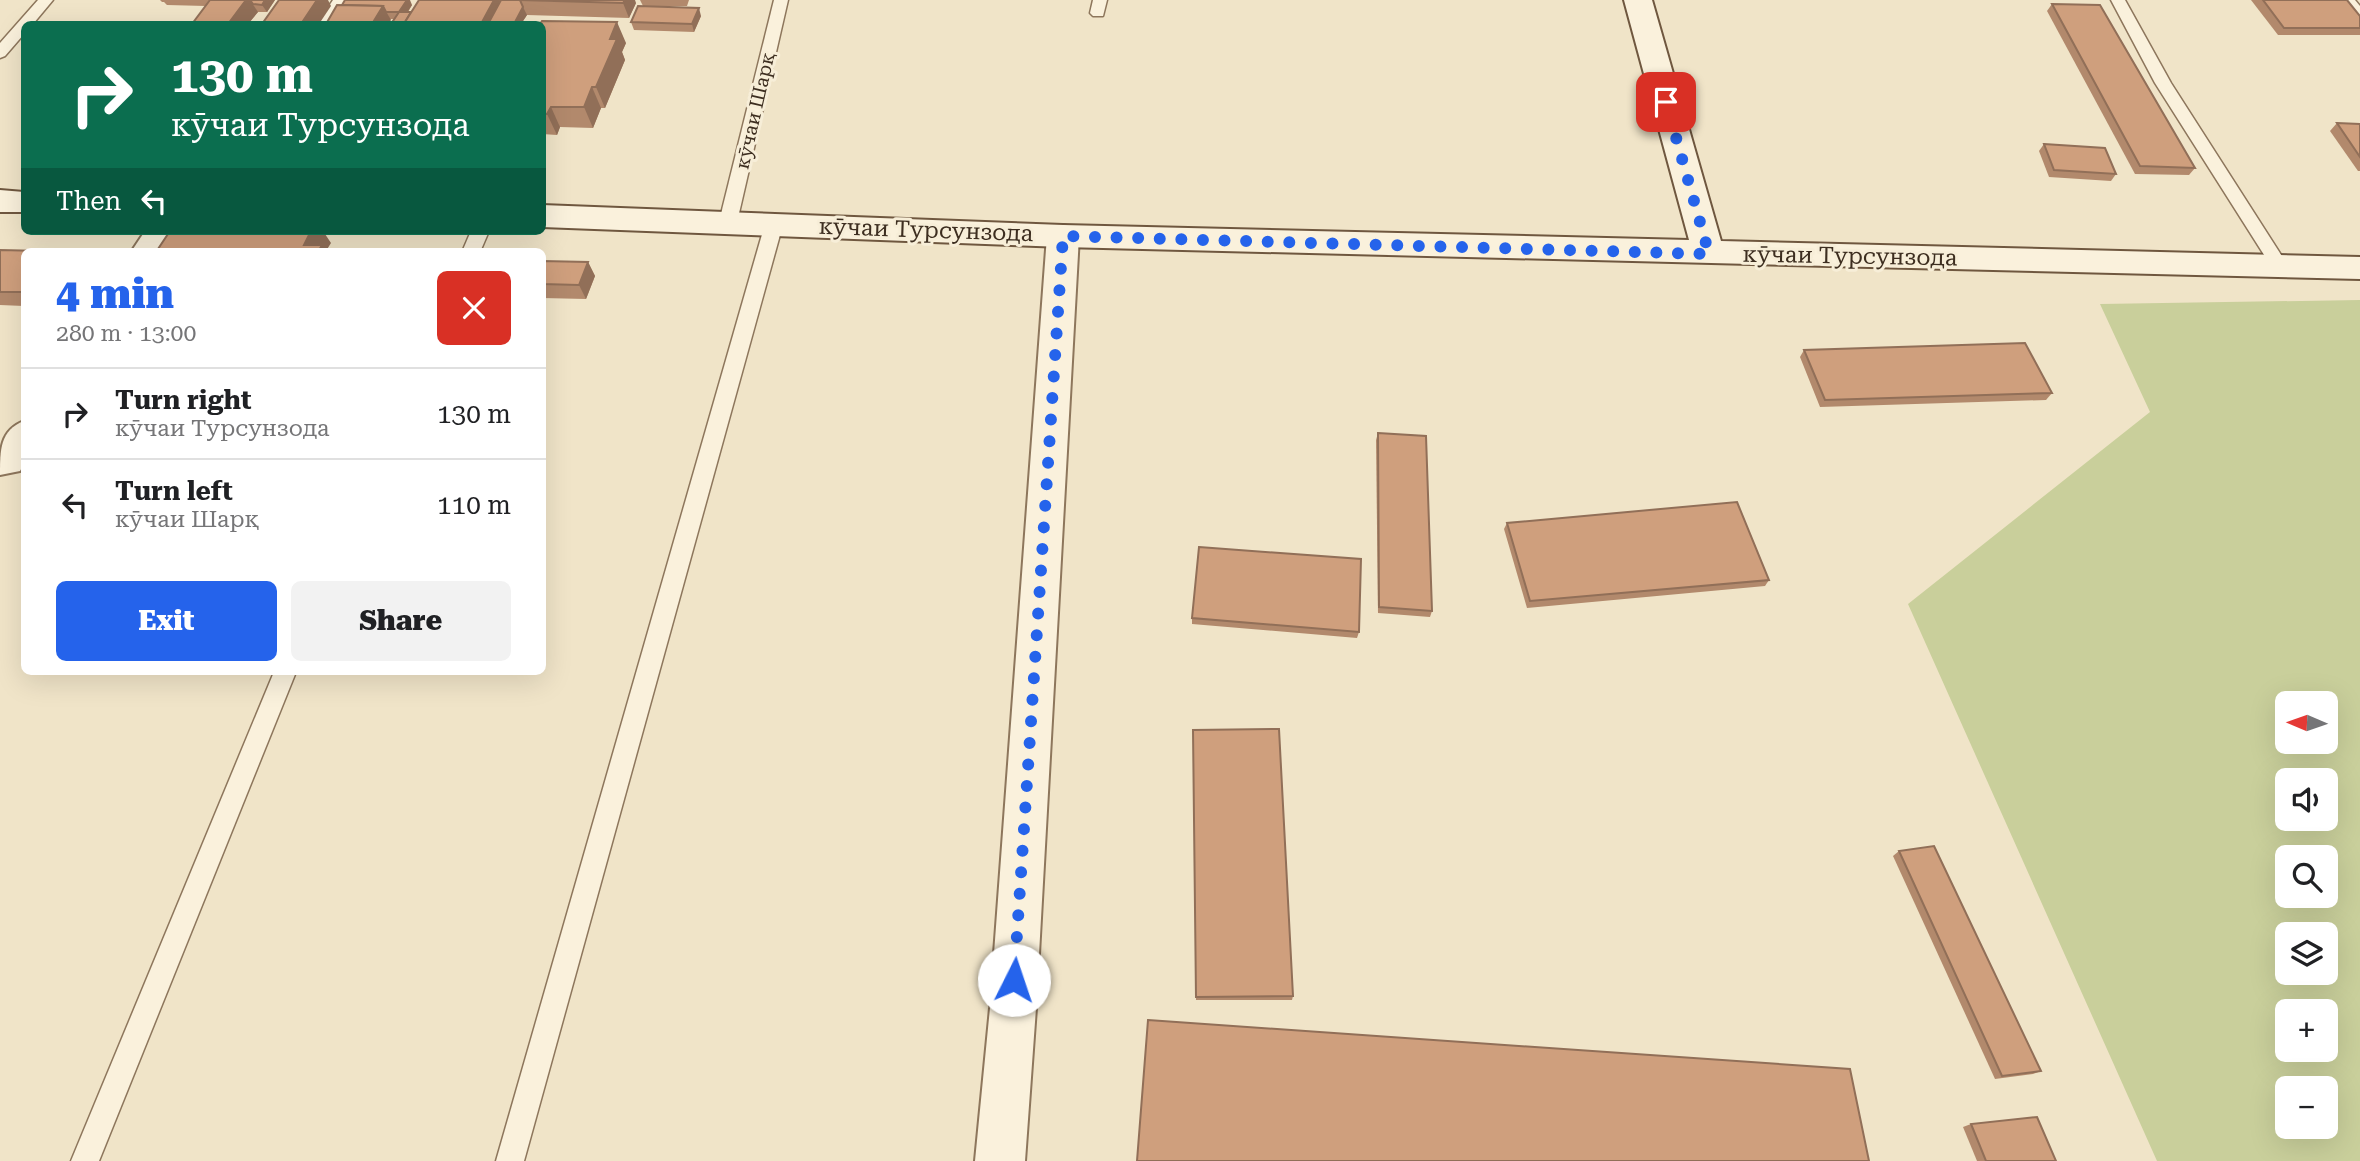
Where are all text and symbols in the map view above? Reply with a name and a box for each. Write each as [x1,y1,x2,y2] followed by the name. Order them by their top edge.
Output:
[171,47,313,104] text: 130 m
[56,49,147,140] icon: right
[730,50,780,171] street label: кӯчаи Шарқ
[1636,72,1696,132] pin
[1647,83,1685,121] icon: arrive
[171,106,470,144] text: кӯчаи Турсунзода
[135,182,173,220] icon: left
[56,186,121,216] text: Then
[818,213,1034,247] street label: кӯчаи Турсунзода
[1742,241,1958,271] street label: кӯчаи Турсунзода
[56,269,174,318] text: 4 min
[437,271,511,345] button: close
[56,320,196,347] text: 280 m · 13:00
[115,385,251,415] text: Turn right
[56,395,94,433] icon: right
[437,399,511,429] text: 130 m
[115,415,330,442] text: кӯчаи Турсунзода
[115,476,233,506] text: Turn left
[56,486,94,524] icon: left
[437,490,511,520] text: 110 m
[115,506,259,533] text: кӯчаи Шарқ
[56,581,277,661] button: Exit
[291,581,511,661] button: Share
[2275,691,2338,754] north arrow
[2275,691,2338,1139] map controls
[2275,768,2338,831] button: sound
[2275,845,2338,908] button: search
[2275,922,2338,985] button: layers
[977,943,1051,1017] position arrow
[2275,999,2338,1062] button: +
[2275,1076,2338,1139] button: −

